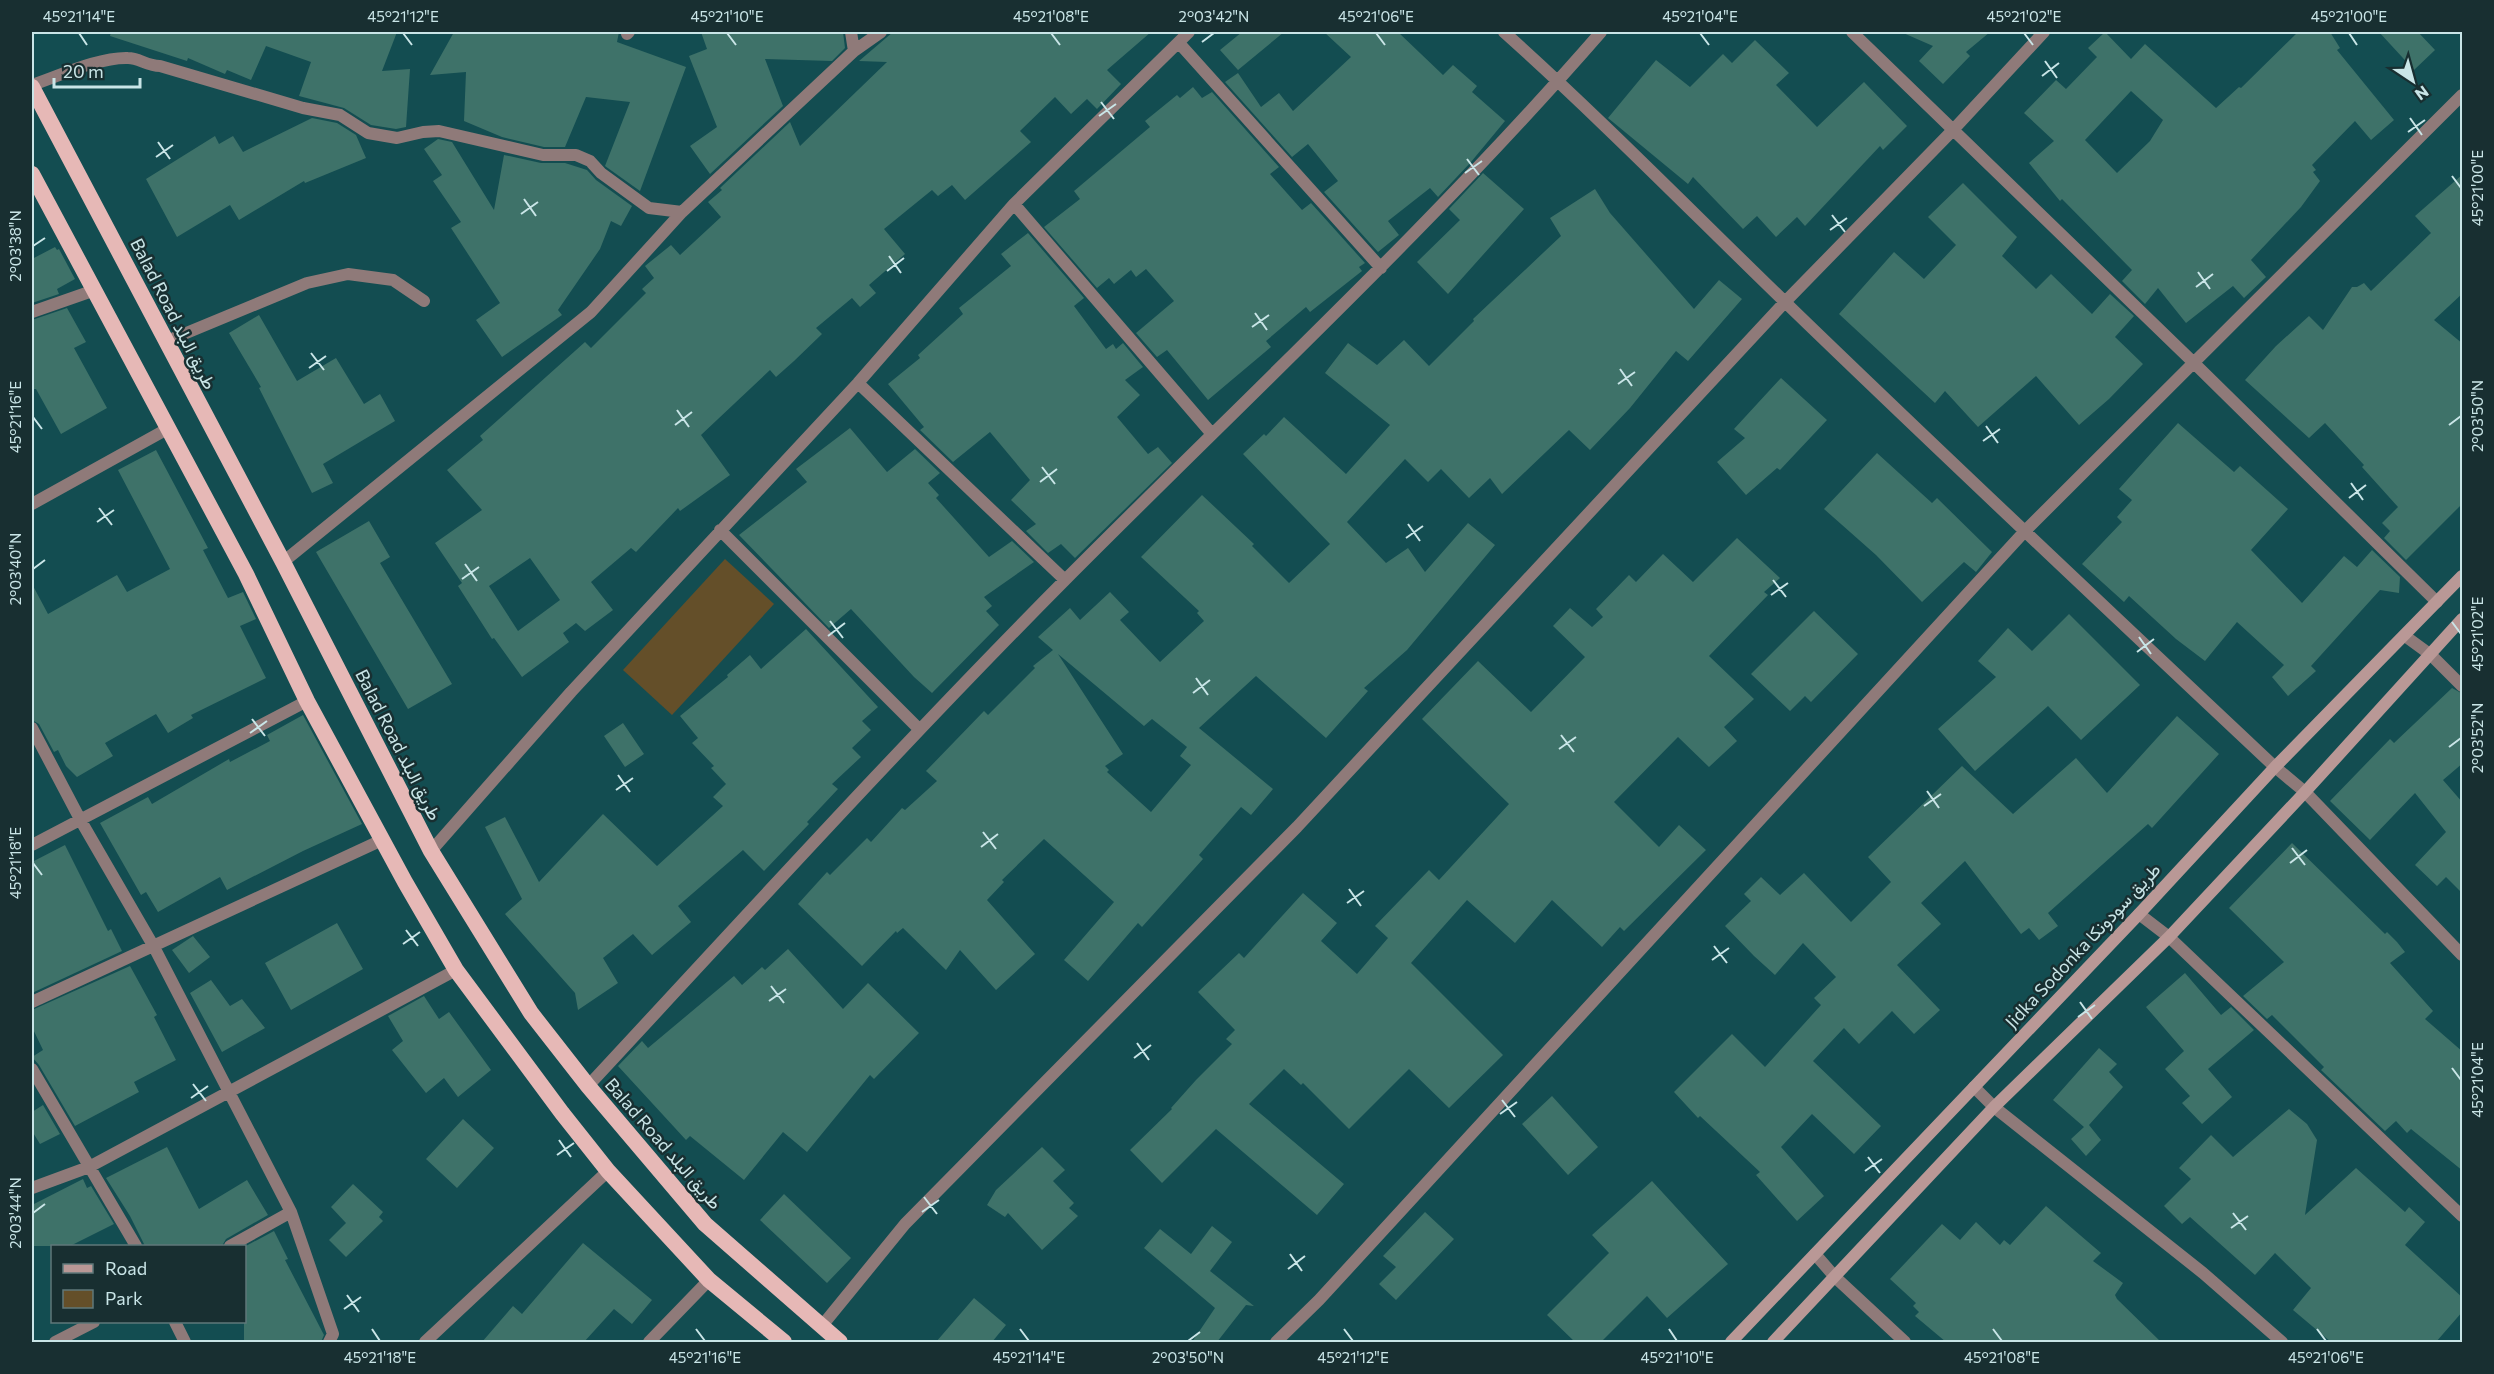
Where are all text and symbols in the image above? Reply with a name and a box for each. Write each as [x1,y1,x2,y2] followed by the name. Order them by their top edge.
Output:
[43,7,115,25] text: 45°21'14"E
[367,7,439,25] text: 45°21'12"E
[690,7,764,25] text: 45°21'10"E
[1013,7,1089,25] text: 45°21'08"E
[1179,7,1249,25] text: 2°03'42"N
[1338,7,1414,25] text: 45°21'06"E
[1662,7,1738,25] text: 45°21'04"E
[1987,7,2062,25] text: 45°21'02"E
[2311,7,2387,25] text: 45°21'00"E
[54,51,140,89] scale bar
[2383,51,2443,111] north arrow
[63,60,104,82] text: 20 m
[2412,82,2433,105] text: N
[2468,150,2486,226] text: 45°21'00"E
[6,210,24,282] text: 2°03'38"N
[125,234,222,393] street label: Balad Road طريق البلد
[2468,380,2486,452] text: 2°03'50"N
[6,381,24,453] text: 45°21'16"E
[6,533,24,605] text: 2°03'40"N
[2468,596,2486,671] text: 45°21'02"E
[350,665,447,824] street label: Balad Road طريق البلد
[2468,703,2486,773] text: 2°03'52"N
[6,827,24,899] text: 45°21'18"E
[2000,858,2165,1033] street label: Jidka Sodonka طريق سودونكا
[2468,1042,2486,1118] text: 45°21'04"E
[600,1073,727,1214] street label: Balad Road طريق البلد
[6,1177,24,1249] text: 2°03'44"N
[51,1245,246,1323] legend
[105,1257,147,1279] text: Road
[105,1287,143,1309] text: Park
[344,1348,416,1366] text: 45°21'18"E
[669,1348,741,1366] text: 45°21'16"E
[993,1348,1065,1366] text: 45°21'14"E
[1152,1348,1224,1366] text: 2°03'50"N
[1317,1348,1389,1366] text: 45°21'12"E
[1640,1348,1714,1366] text: 45°21'10"E
[1964,1348,2040,1366] text: 45°21'08"E
[2288,1348,2364,1366] text: 45°21'06"E

